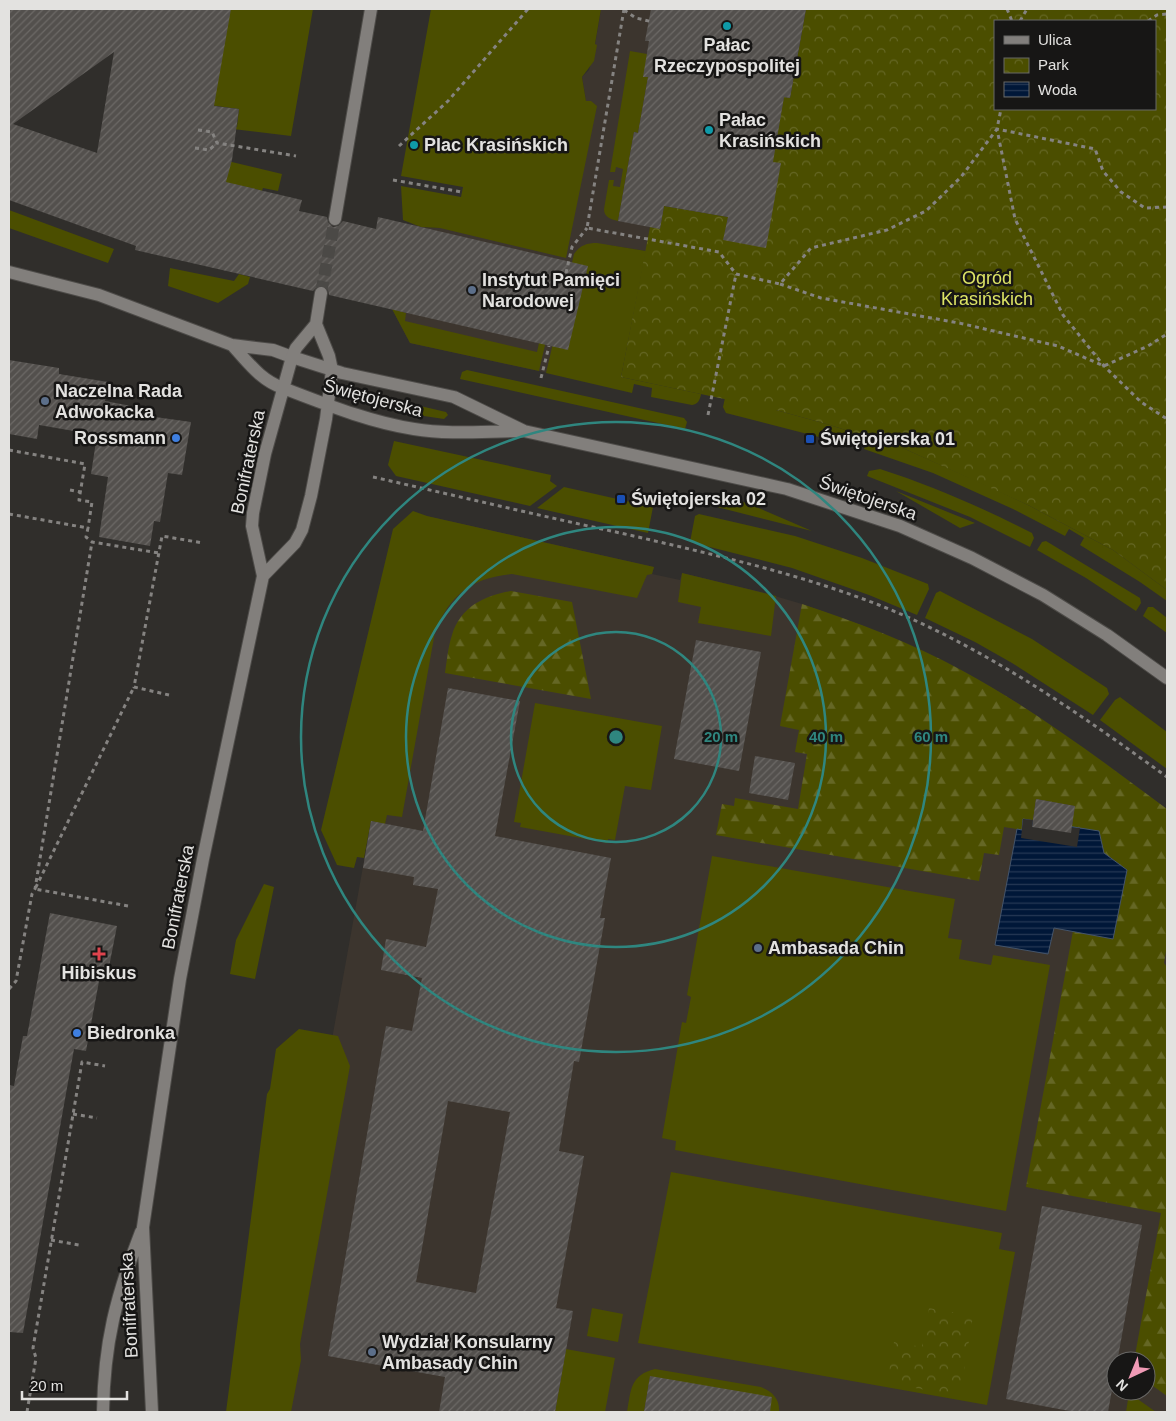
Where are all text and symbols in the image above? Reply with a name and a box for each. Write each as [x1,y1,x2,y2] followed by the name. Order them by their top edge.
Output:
[721,20,733,32] marker: Pałac Rzeczypospolitej
[994,20,1156,110] legend
[1038,31,1072,48] text: Ulica
[654,35,800,76] place label: Pałac Rzeczypospolitej
[1038,56,1069,73] text: Park
[1038,81,1078,98] text: Woda
[719,110,821,151] place label: Pałac Krasińskich
[703,124,715,136] marker: Pałac Krasińskich
[424,135,568,155] place label: Plac Krasińskich
[408,139,420,151] marker: Plac Krasińskich
[941,268,1033,309] park label: Ogród Krasińskich
[482,270,620,311] place label: Instytut Pamięci Narodowej
[466,284,478,296] marker: Instytut Pamięci Narodowej
[321,374,426,421] street label: Świętojerska
[55,381,183,422] place label: Naczelna Rada Adwokacka
[39,395,51,407] marker: Naczelna Rada Adwokacka
[227,407,269,516] street label: Bonifraterska
[74,428,166,448] place label: Rossmann
[820,428,955,449] place label: Świętojerska 01
[170,432,182,444] marker: Rossmann
[804,433,816,445] marker: Świętojerska 01
[817,471,921,524] street label: Świętojerska
[631,488,766,509] place label: Świętojerska 02
[615,493,627,505] marker: Świętojerska 02
[607,728,625,746] centre of rings
[704,728,738,745] text: 20 m
[809,728,843,745] text: 40 m
[914,728,948,745] text: 60 m
[158,842,198,951] street label: Bonifraterska
[768,938,904,958] place label: Ambasada Chin
[752,942,764,954] marker: Ambasada Chin
[93,948,105,960] marker: Hibiskus
[61,963,137,983] place label: Hibiskus
[87,1023,176,1043] place label: Biedronka
[71,1027,83,1039] marker: Biedronka
[116,1251,142,1358] street label: Bonifraterska
[382,1332,553,1373] place label: Wydział Konsularny Ambasady Chin
[366,1346,378,1358] marker: Wydział Konsularny Ambasady Chin
[1106,1351,1156,1401] north arrow
[22,1368,128,1400] scale bar
[1113,1376,1131,1395] text: N
[30,1377,63,1394] text: 20 m

